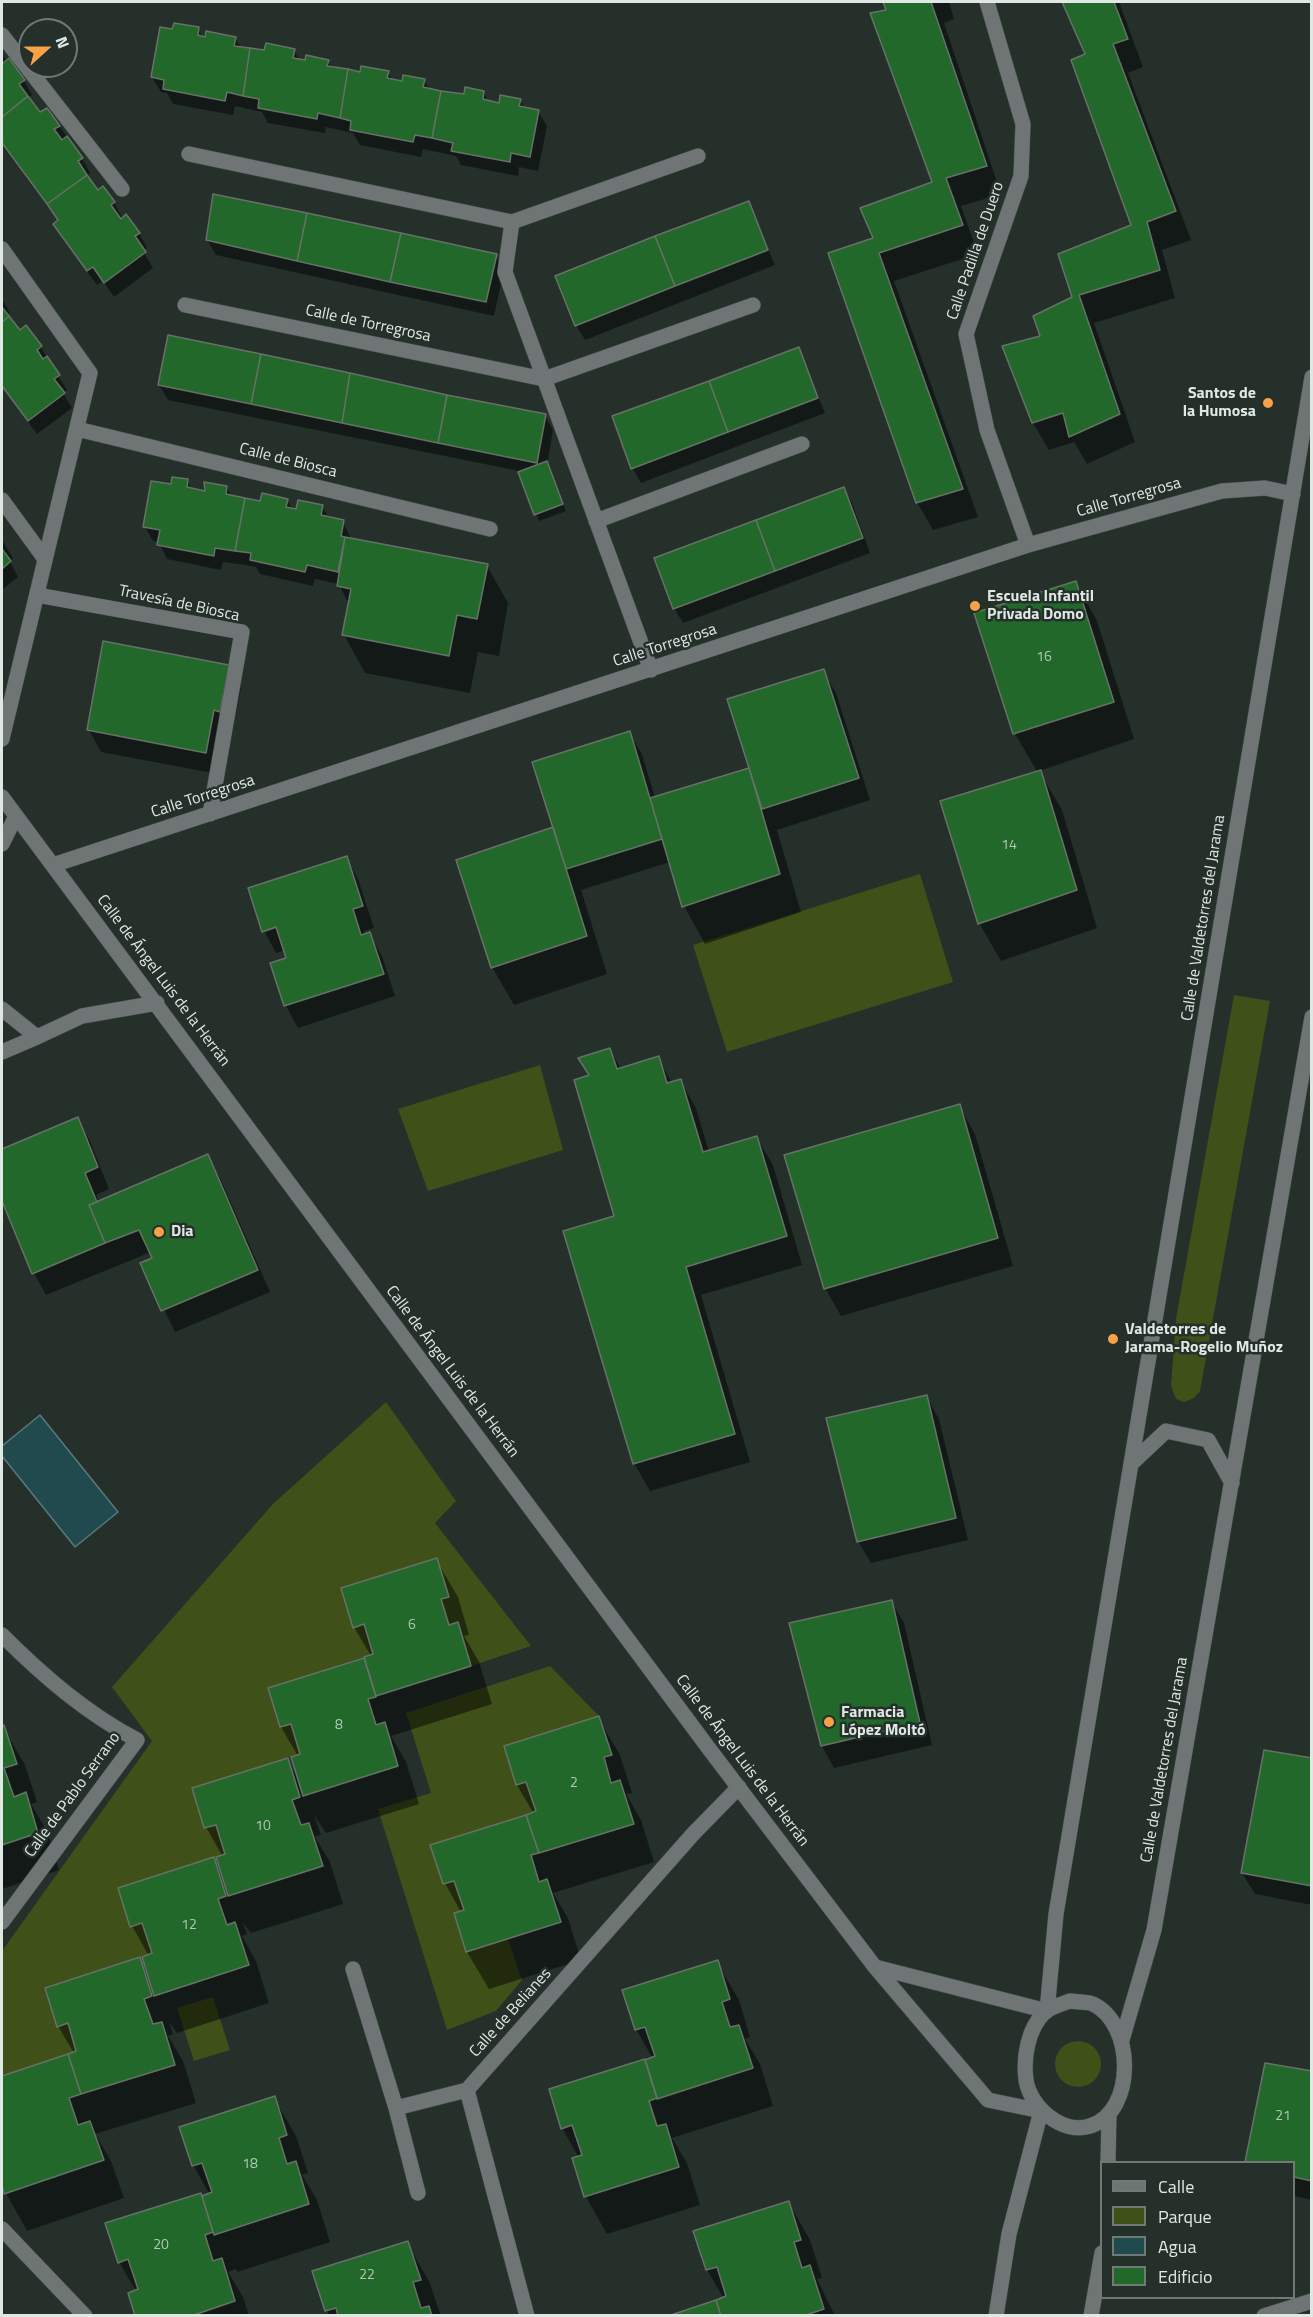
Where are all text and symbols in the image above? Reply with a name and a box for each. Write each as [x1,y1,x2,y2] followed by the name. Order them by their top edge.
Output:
[18,18,78,78] north arrow
[50,33,76,52] text: N
[943,179,1009,323] street label: Calle Padilla de Duero
[304,301,432,347] street label: Calle de Torregrosa
[1183,384,1256,422] place label: Santos de la Humosa
[1261,396,1275,410] marker: Santos de la Humosa
[237,440,339,482] street label: Calle de Biosca
[1075,474,1183,522] street label: Calle Torregrosa
[117,582,241,626] street label: Travesía de Biosca
[987,587,1094,625] place label: Escuela Infantil Privada Domo
[968,599,982,613] marker: Escuela Infantil Privada Domo
[611,620,719,672] street label: Calle Torregrosa
[1036,650,1052,666] house number: 16
[149,771,257,823] street label: Calle Torregrosa
[1178,814,1230,1022] street label: Calle de Valdetorres del Jarama
[1001,838,1017,854] house number: 14
[92,891,234,1071] street label: Calle de Ángel Luis de la Herrán
[171,1222,194,1242] place label: Dia
[152,1225,166,1239] marker: Dia
[381,1282,523,1462] street label: Calle de Ángel Luis de la Herrán
[1125,1320,1283,1358] place label: Valdetorres de Jarama-Rogelio Muñoz
[1106,1332,1120,1346] marker: Valdetorres de Jarama-Rogelio Muñoz
[408,1618,416,1634] house number: 6
[1137,1656,1193,1864] street label: Calle de Valdetorres del Jarama
[671,1671,813,1851] street label: Calle de Ángel Luis de la Herrán
[841,1703,926,1741] place label: Farmacia López Moltó
[822,1715,836,1729] marker: Farmacia López Moltó
[335,1718,343,1734] house number: 8
[21,1729,125,1861] street label: Calle de Pablo Serrano
[570,1776,578,1792] house number: 2
[255,1819,271,1835] house number: 10
[181,1918,197,1934] house number: 12
[466,1965,556,2061] street label: Calle de Belianes
[1275,2109,1291,2125] house number: 21
[242,2157,258,2173] house number: 18
[1100,2161,1295,2299] legend
[1158,2173,1194,2200] text: Calle
[1158,2203,1212,2230] text: Parque
[1158,2233,1196,2260] text: Agua
[153,2238,169,2254] house number: 20
[1158,2263,1212,2290] text: Edificio
[359,2268,375,2284] house number: 22

